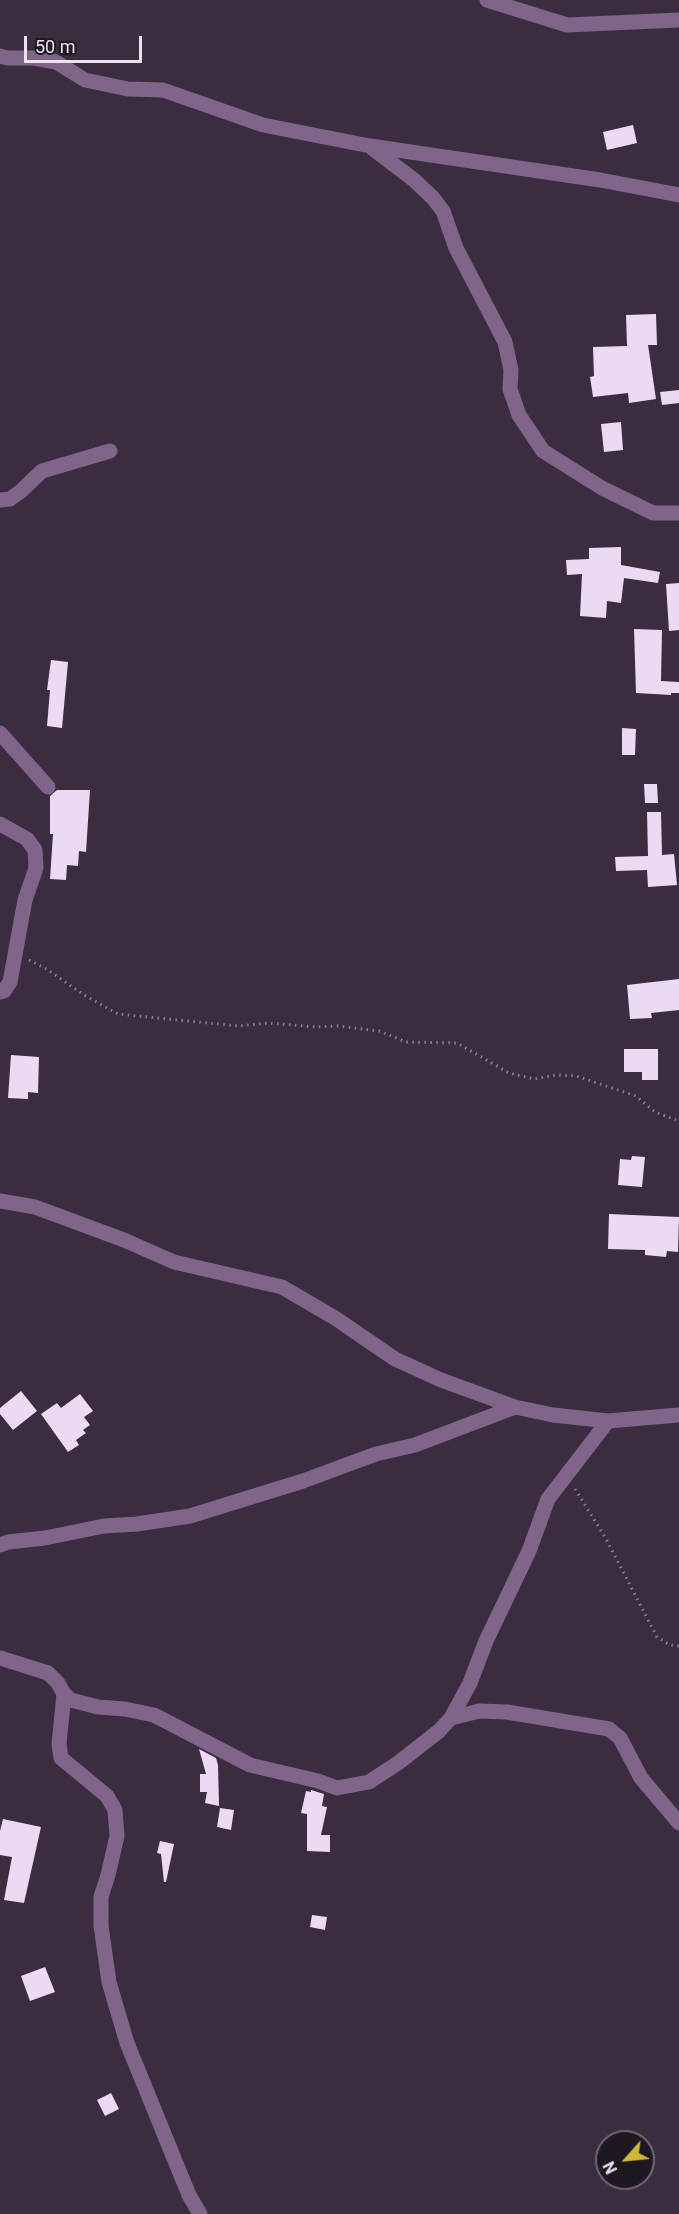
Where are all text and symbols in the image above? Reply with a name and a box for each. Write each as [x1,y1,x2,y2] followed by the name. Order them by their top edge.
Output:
[27,24,146,62] scale bar
[35,36,75,57] text: 50 m
[595,2130,655,2190] north arrow
[599,2158,621,2177] text: N

